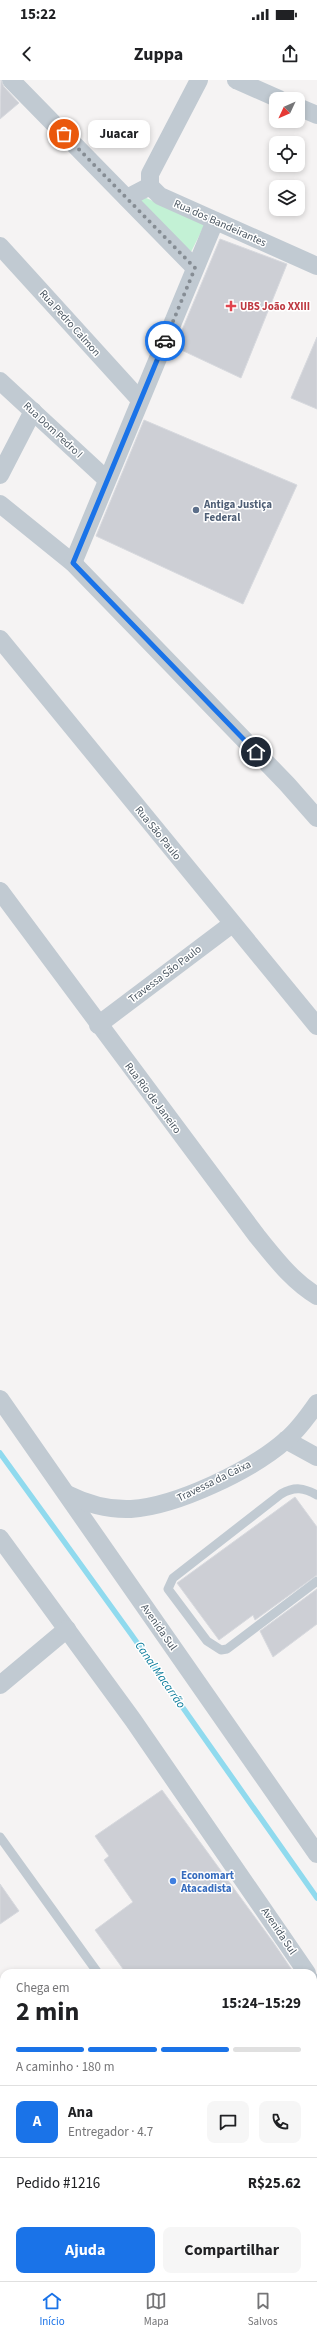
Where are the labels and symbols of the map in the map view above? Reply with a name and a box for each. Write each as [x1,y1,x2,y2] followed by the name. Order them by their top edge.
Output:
[269,92,305,128] north arrow
[47,117,81,151] pin
[88,120,150,148] callout: Juacar
[171,196,269,250] street label: Rua dos Bandeirantes
[36,286,104,360] street label: Rua Pedro Calmon
[240,299,310,314] place label: UBS João XXIII
[225,300,237,312] marker: UBS João XXIII
[145,321,185,361] courier
[20,398,86,462] street label: Rua Dom Pedro I
[203,497,272,525] place label: Antiga Justiça Federal
[191,505,201,515] marker: Antiga Justiça Federal
[239,735,273,769] pin
[132,803,184,863] street label: Rua São Paulo
[125,942,205,1006] street label: Travessa São Paulo
[121,1059,185,1137] street label: Rua Rio de Janeiro
[174,1457,254,1505] street label: Travessa da Caixa
[137,1601,181,1653] street label: Avenida Sul
[131,1638,189,1712] water label: Canal Macarrão
[180,1868,235,1896] place label: Economart Atacadista
[168,1876,178,1886] marker: Economart Atacadista
[258,1905,300,1958] street label: Avenida Sul

